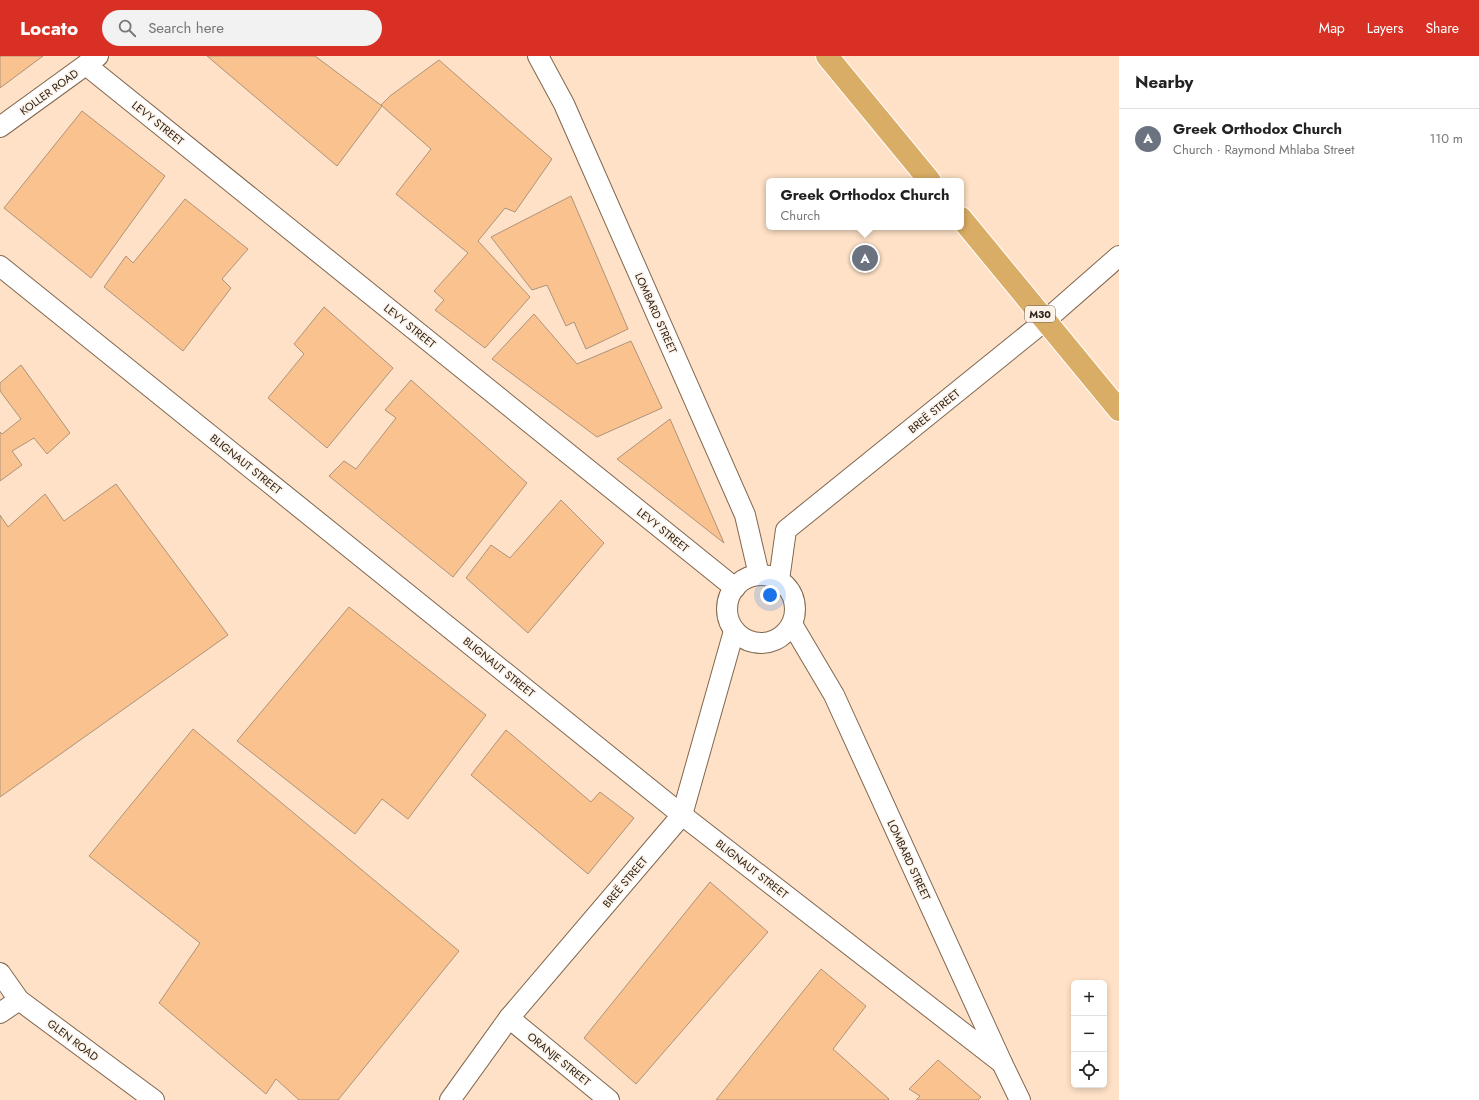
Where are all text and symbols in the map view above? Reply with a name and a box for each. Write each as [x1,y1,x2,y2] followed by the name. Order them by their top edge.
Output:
[102,10,382,46] search box
[20,15,78,42] text: Locato
[116,17,138,39] icon: search
[148,17,224,39] text: Search here
[1319,18,1345,38] text: Map
[1367,18,1403,38] text: Layers
[1425,18,1459,38] text: Share
[16,65,82,119] street label: KOLLER ROAD
[1135,70,1193,94] text: Nearby
[129,97,187,149] street label: LEVY STREET
[1173,118,1342,140] text: Greek Orthodox Church
[1143,129,1153,148] text: A
[1429,129,1463,148] text: 110 m
[1173,140,1354,159] text: Church · Raymond Mhlaba Street
[766,178,964,230] popup
[780,184,950,206] text: Greek Orthodox Church
[780,206,820,225] text: Church
[852,243,878,273] pin: A
[631,270,681,356] street label: LOMBARD STREET
[381,300,439,352] street label: LEVY STREET
[1025,306,1055,322] road number: M30
[905,385,963,437] street label: BREË STREET
[207,430,285,498] street label: BLIGNAUT STREET
[634,504,692,556] street label: LEVY STREET
[760,585,780,605] your location
[460,633,538,701] street label: BLIGNAUT STREET
[883,817,935,903] street label: LOMBARD STREET
[712,836,792,902] street label: BLIGNAUT STREET
[599,853,651,911] street label: BREË STREET
[1071,980,1107,1088] map controls
[1071,980,1107,1016] button: +
[44,1015,102,1065] street label: GLEN ROAD
[1071,1016,1107,1052] button: −
[524,1029,594,1089] street label: ORANJE STREET
[1071,1052,1107,1088] button: locate

